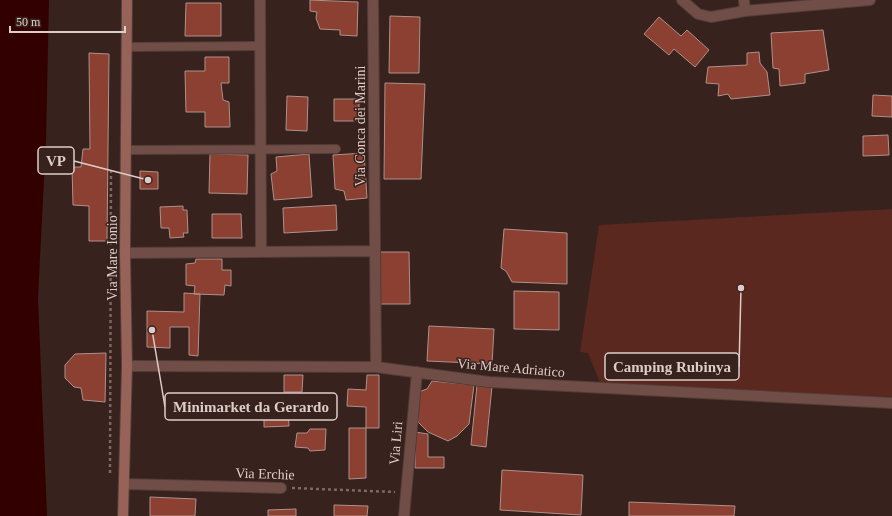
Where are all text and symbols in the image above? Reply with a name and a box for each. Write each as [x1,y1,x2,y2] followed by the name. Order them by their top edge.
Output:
[10,8,125,34] scale bar
[16,15,41,29] text: 50 m
[353,65,368,186] street label: Via Conca dei Marini
[38,147,74,174] callout: VP
[46,153,66,169] text: VP
[105,215,120,301] street label: Via Mare Ionio
[605,353,739,380] callout: Camping Rubinya
[457,356,565,380] street label: Via Mare Adriatico
[613,359,731,375] text: Camping Rubinya
[165,393,337,420] callout: Minimarket da Gerardo
[173,399,329,415] text: Minimarket da Gerardo
[387,420,405,466] street label: Via Liri
[235,465,295,483] street label: Via Erchie

